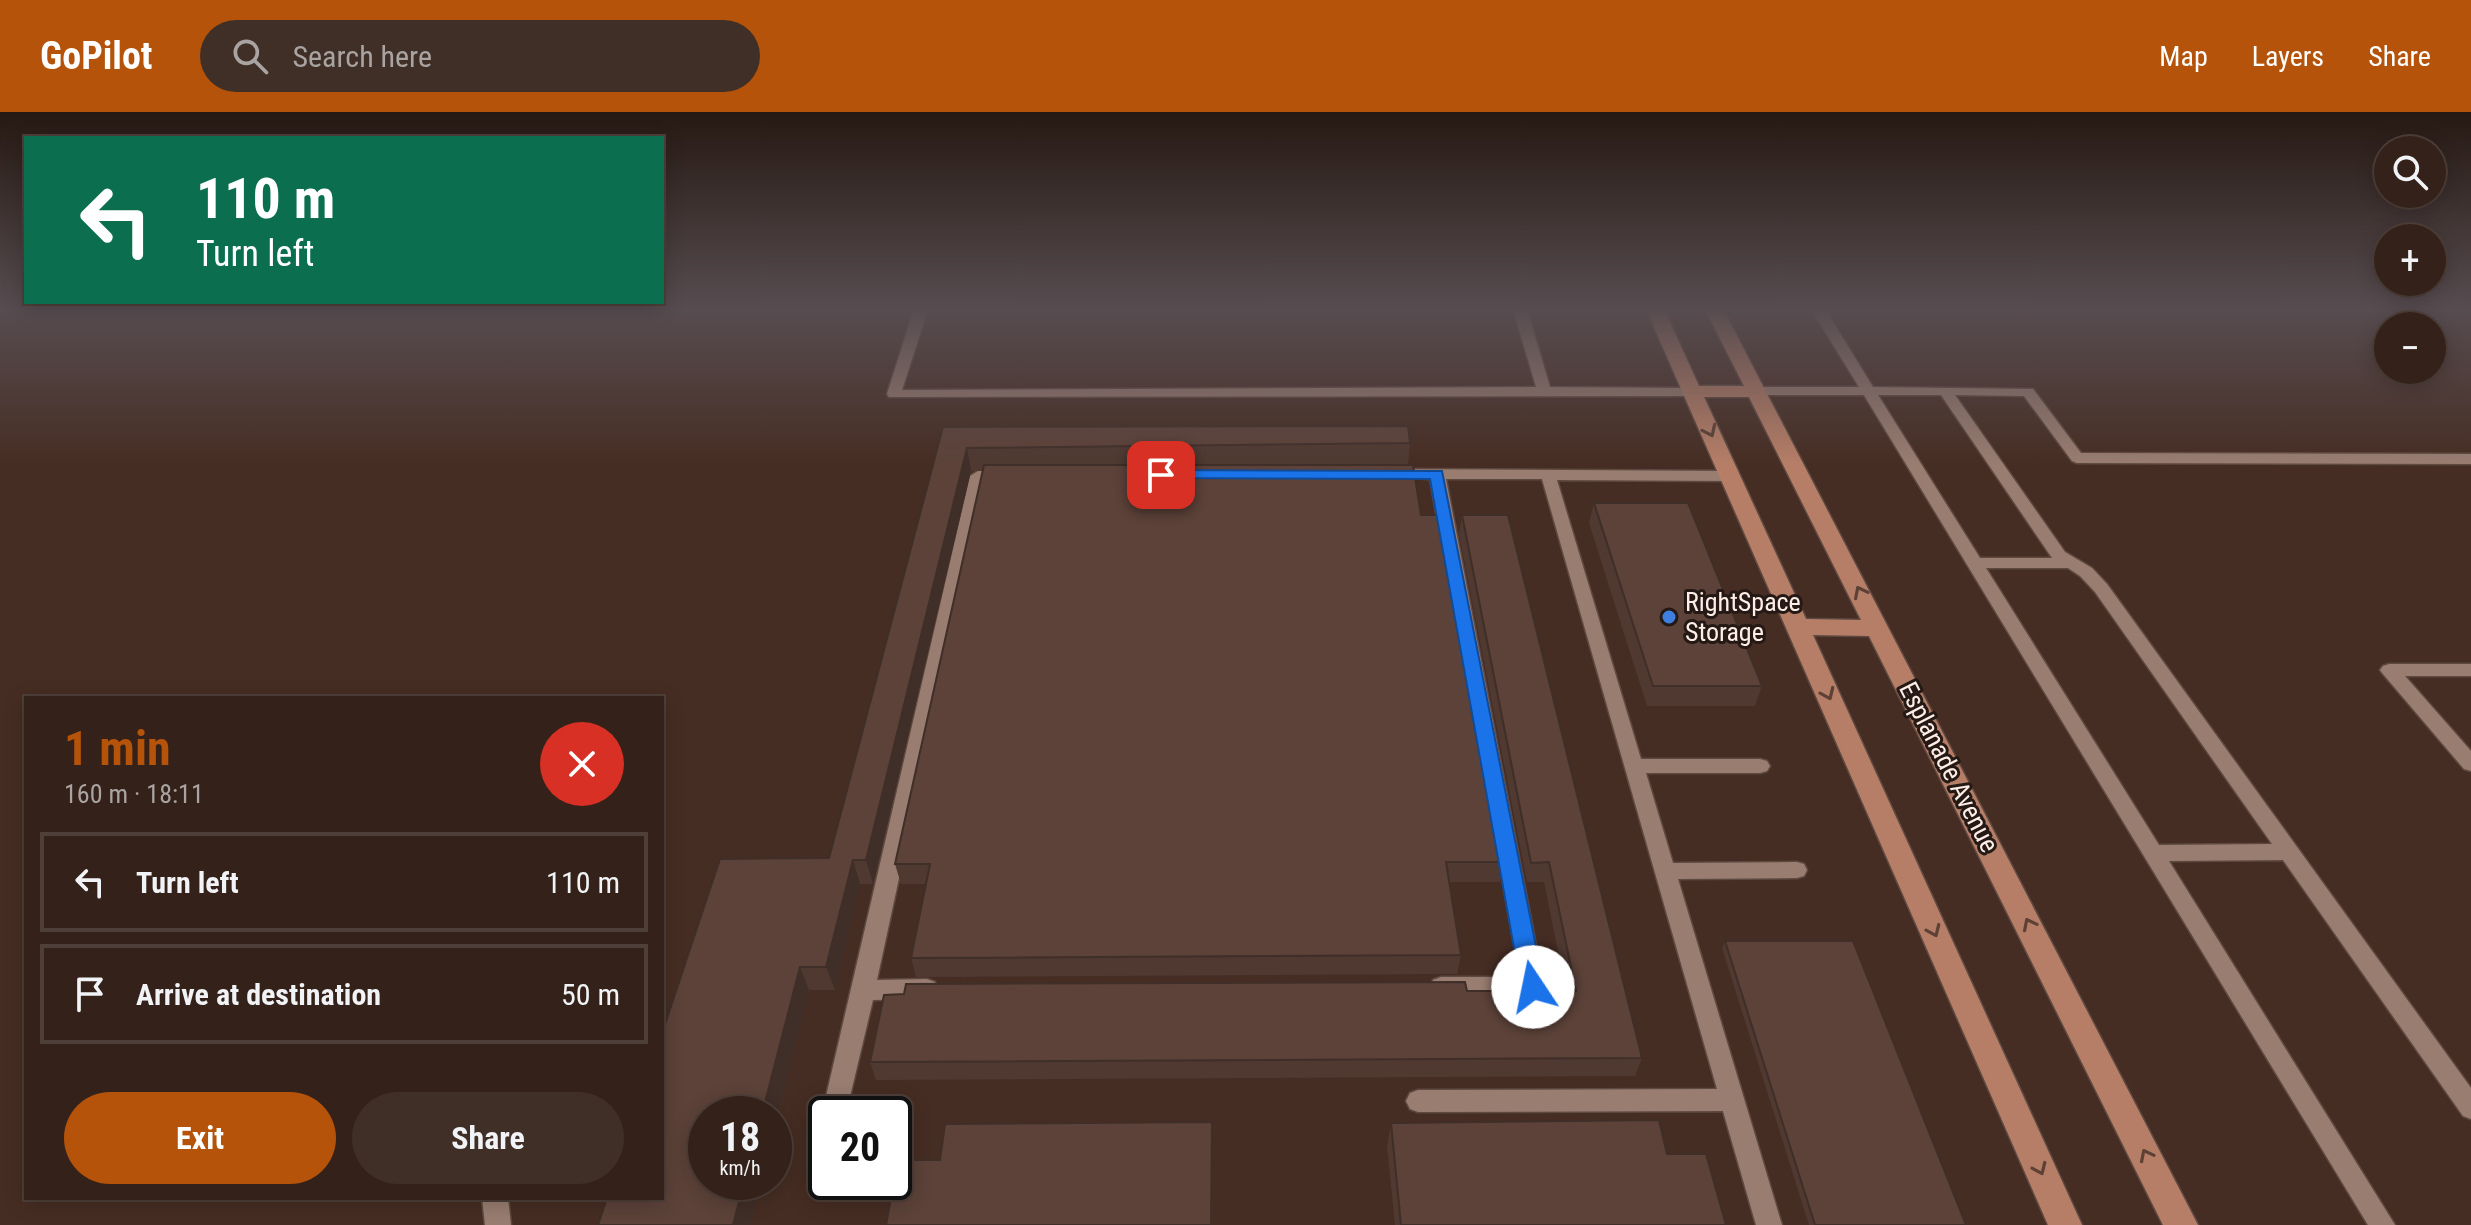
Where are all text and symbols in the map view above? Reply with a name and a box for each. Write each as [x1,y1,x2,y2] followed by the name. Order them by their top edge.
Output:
[200,20,760,92] search box
[40,34,152,78] text: GoPilot
[228,34,272,78] icon: search
[292,39,432,74] text: Search here
[2159,40,2208,73] text: Map
[2252,40,2324,73] text: Layers
[2368,40,2431,73] text: Share
[2374,136,2446,384] map controls
[2374,136,2446,208] button: search
[196,166,335,232] text: 110 m
[64,168,168,272] icon: left
[2374,224,2446,296] button: +
[196,233,314,275] text: Turn left
[2374,312,2446,384] button: −
[1700,423,1716,437] one-way arrow
[1127,441,1195,509] pin
[1139,453,1183,497] icon: arrive
[1854,586,1869,601] one-way arrow
[1685,587,1801,647] place label: RightSpace Storage
[1660,608,1678,626] marker: RightSpace Storage
[1893,677,2005,857] street label: Esplanade Avenue
[1818,685,1834,700] one-way arrow
[64,720,171,777] text: 1 min
[540,722,624,806] button: close
[64,779,204,809] text: 160 m · 18:11
[68,860,112,904] icon: left
[136,865,239,900] text: Turn left
[546,865,620,900] text: 110 m
[2023,917,2038,932] one-way arrow
[1924,923,1940,937] one-way arrow
[1491,945,1575,1029] position arrow
[68,972,112,1016] icon: arrive
[136,977,381,1012] text: Arrive at destination
[561,977,620,1012] text: 50 m
[64,1092,336,1184] button: Exit
[352,1092,624,1184] button: Share
[808,1096,912,1200] speed limit sign: 20
[720,1114,760,1161] text: 18
[2140,1149,2156,1164] one-way arrow
[719,1156,761,1180] text: km/h
[2030,1160,2046,1175] one-way arrow

